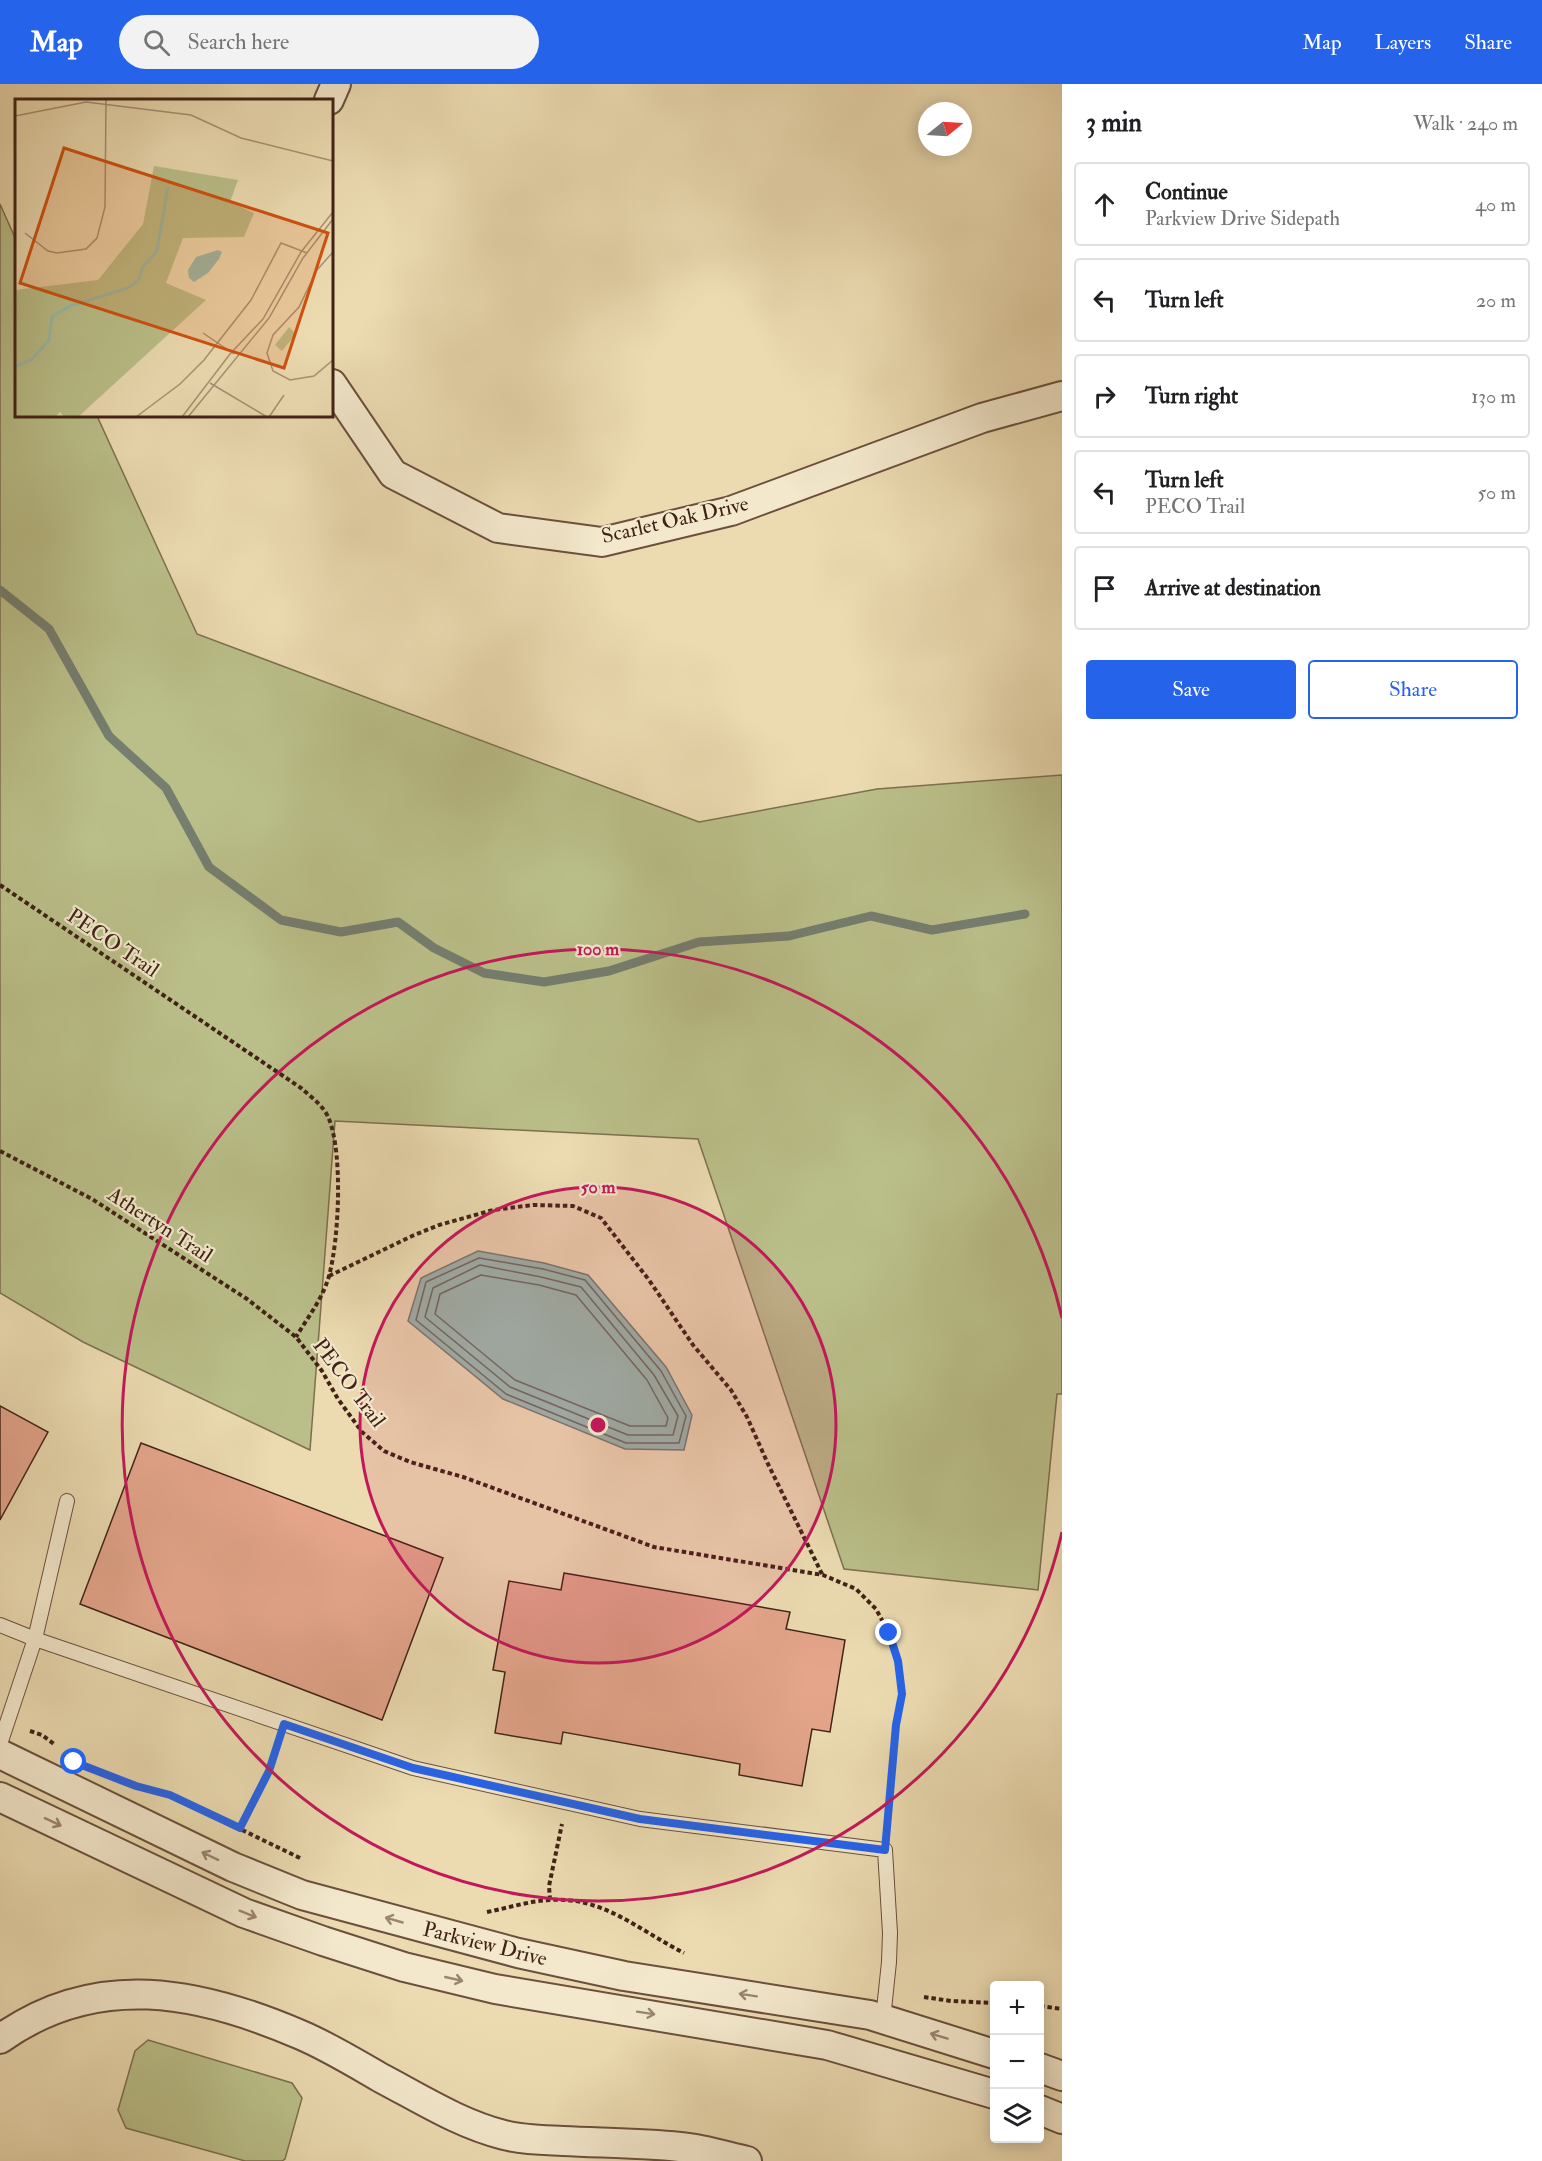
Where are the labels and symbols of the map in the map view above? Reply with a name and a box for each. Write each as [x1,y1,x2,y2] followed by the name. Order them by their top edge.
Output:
[15,99,333,417] inset map
[918,102,972,156] north arrow
[599,490,751,550] street label: Scarlet Oak Drive
[62,902,165,984] street label: PECO Trail
[577,938,620,961] text: 100 m
[581,1176,616,1199] text: 50 m
[102,1181,218,1269] street label: Athertyn Trail
[307,1333,392,1434] street label: PECO Trail
[588,1415,608,1435] centre of rings
[875,1619,901,1645] route end
[60,1748,86,1774] route start
[43,1817,61,1829] one-way arrow
[202,1849,220,1861] one-way arrow
[239,1909,257,1920] one-way arrow
[385,1914,404,1925] one-way arrow
[420,1916,550,1973] street label: Parkview Drive
[444,1973,463,1985] one-way arrow
[739,1990,759,2001] one-way arrow
[636,2008,655,2019] one-way arrow
[930,2030,949,2041] one-way arrow

